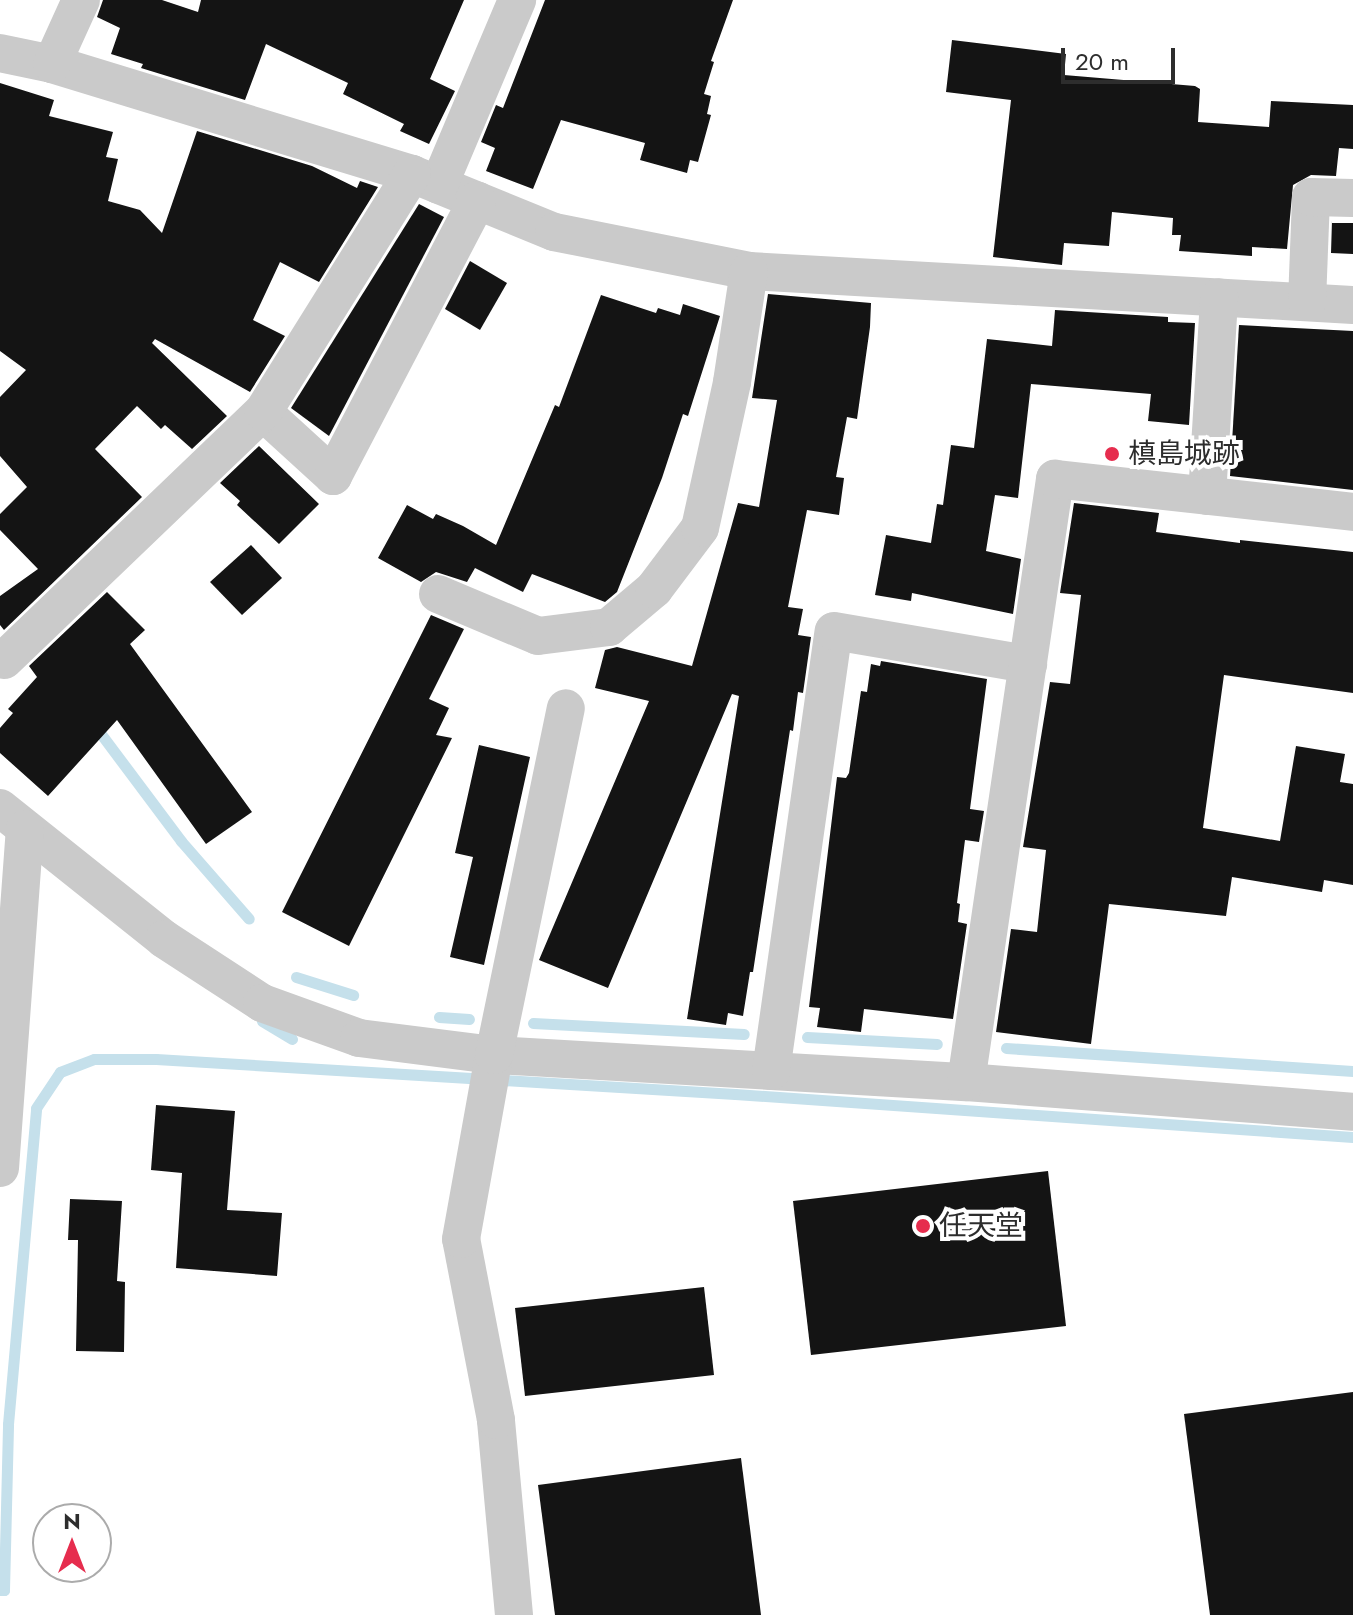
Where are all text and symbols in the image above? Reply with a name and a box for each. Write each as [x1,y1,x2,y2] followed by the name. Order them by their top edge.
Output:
[1065,32,1179,82] scale bar
[1075,44,1129,79] text: 20 m
[1128,437,1240,471] place label: 槙島城跡
[1103,445,1121,463] marker: 槙島城跡
[939,1209,1023,1243] place label: 任天堂
[914,1217,932,1235] marker: 任天堂
[32,1503,112,1583] north arrow
[63,1505,81,1537] text: N

